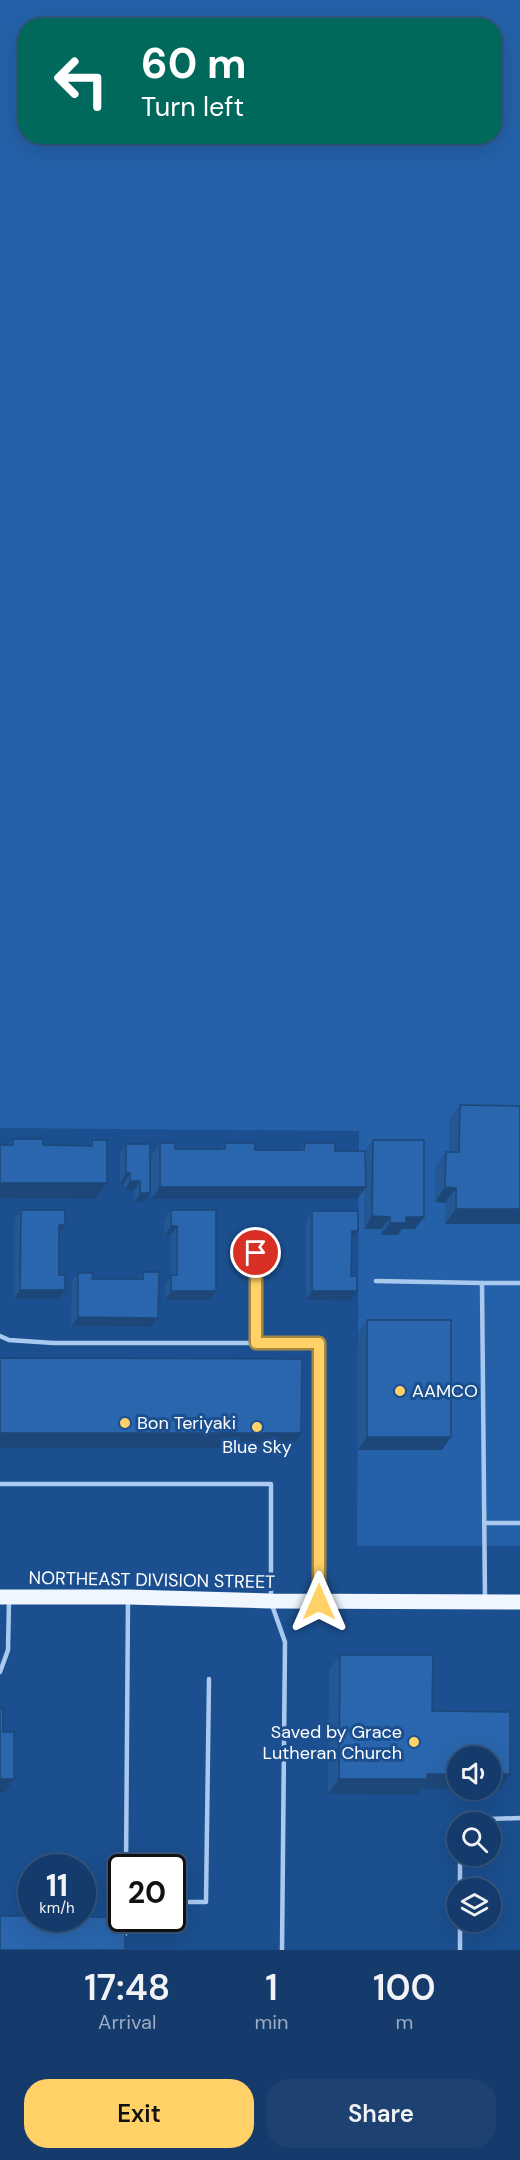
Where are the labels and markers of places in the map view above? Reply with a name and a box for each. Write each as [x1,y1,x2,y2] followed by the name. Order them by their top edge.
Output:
[230,1227,281,1278] pin
[412,1379,478,1403] place label: AAMCO
[393,1384,407,1398] marker: AAMCO
[137,1411,236,1435] place label: Bon Teriyaki
[118,1416,132,1430] marker: Bon Teriyaki
[250,1420,264,1434] marker: Blue Sky
[222,1435,292,1459] place label: Blue Sky
[262,1720,402,1765] place label: Saved by Grace Lutheran Church
[407,1735,421,1749] marker: Saved by Grace Lutheran Church

